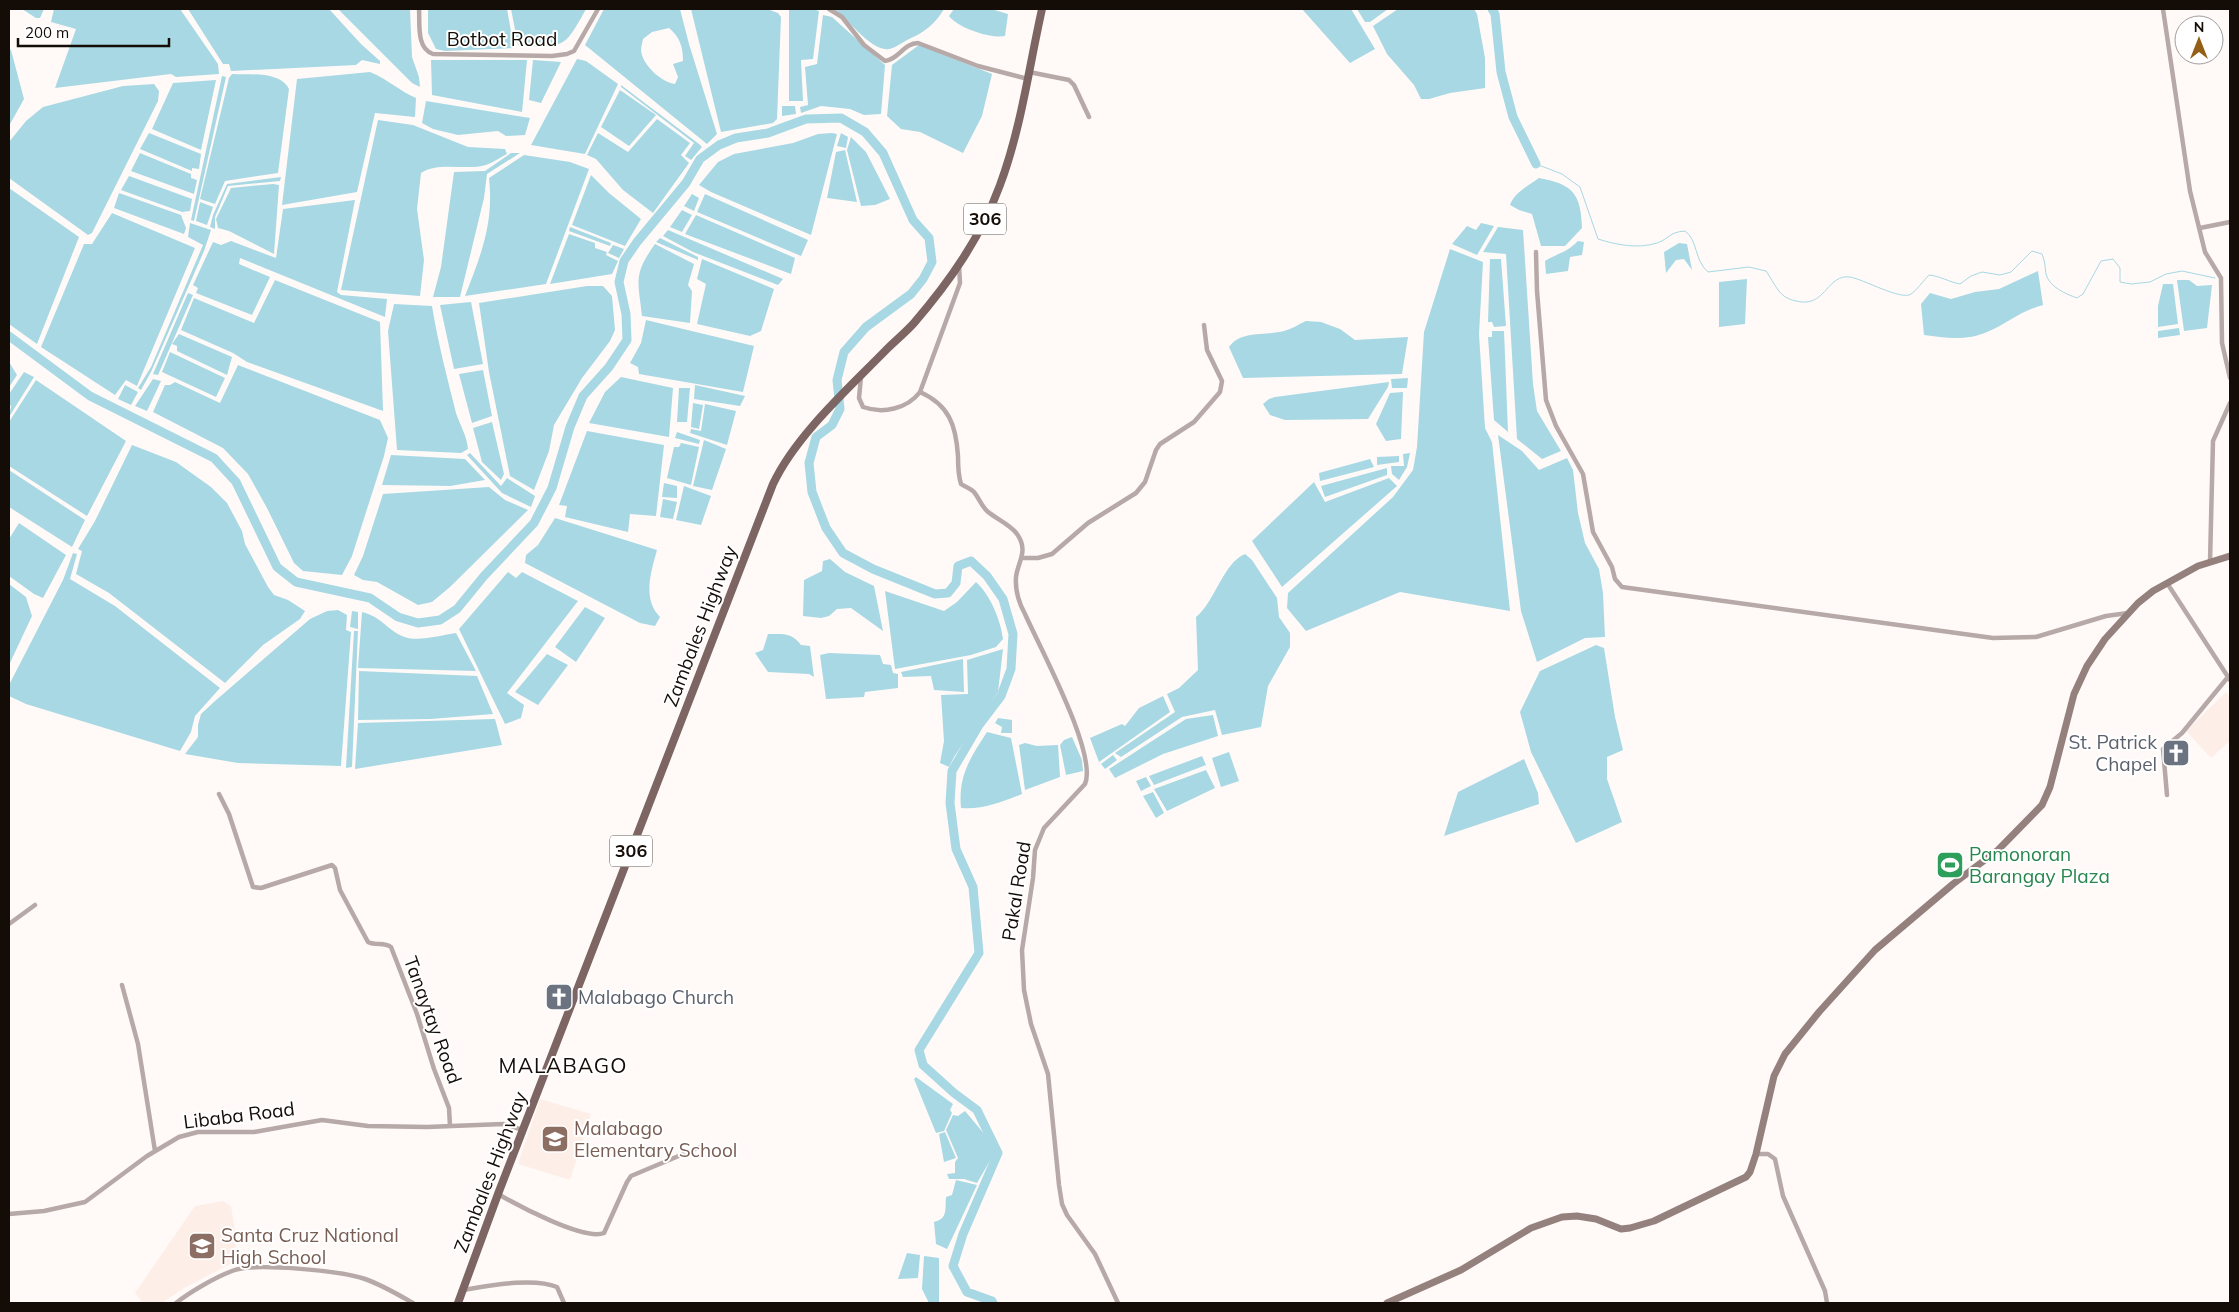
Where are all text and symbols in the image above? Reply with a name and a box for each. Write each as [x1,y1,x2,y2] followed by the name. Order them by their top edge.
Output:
[18,15,169,47] scale bar
[2174,15,2224,65] north arrow
[2194,18,2204,36] text: N
[25,23,69,42] text: 200 m
[447,27,557,51] street label: Botbot Road
[964,203,1006,234] road number: 306
[658,542,742,710] street label: Zambales Highway
[2068,730,2157,776] place label: St. Patrick Chapel
[2161,738,2191,768] church icon: St. Patrick Chapel
[610,836,652,866] road number: 306
[996,840,1036,942] street label: Pakal Road
[1969,842,2110,888] place label: Pamonoran Barangay Plaza
[1935,850,1965,880] sports icon: Pamonoran Barangay Plaza
[399,953,467,1087] street label: Tanaytay Road
[544,982,574,1012] church icon: Malabago Church
[578,985,734,1009] place label: Malabago Church
[499,1052,627,1078] district label: MALABAGO
[448,1088,532,1256] street label: Zambales Highway
[182,1096,296,1134] street label: Libaba Road
[574,1116,737,1162] place label: Malabago Elementary School
[540,1124,570,1154] school or university icon: Malabago Elementary School
[221,1223,399,1269] place label: Santa Cruz National High School
[187,1231,217,1261] school or university icon: Santa Cruz National High School

